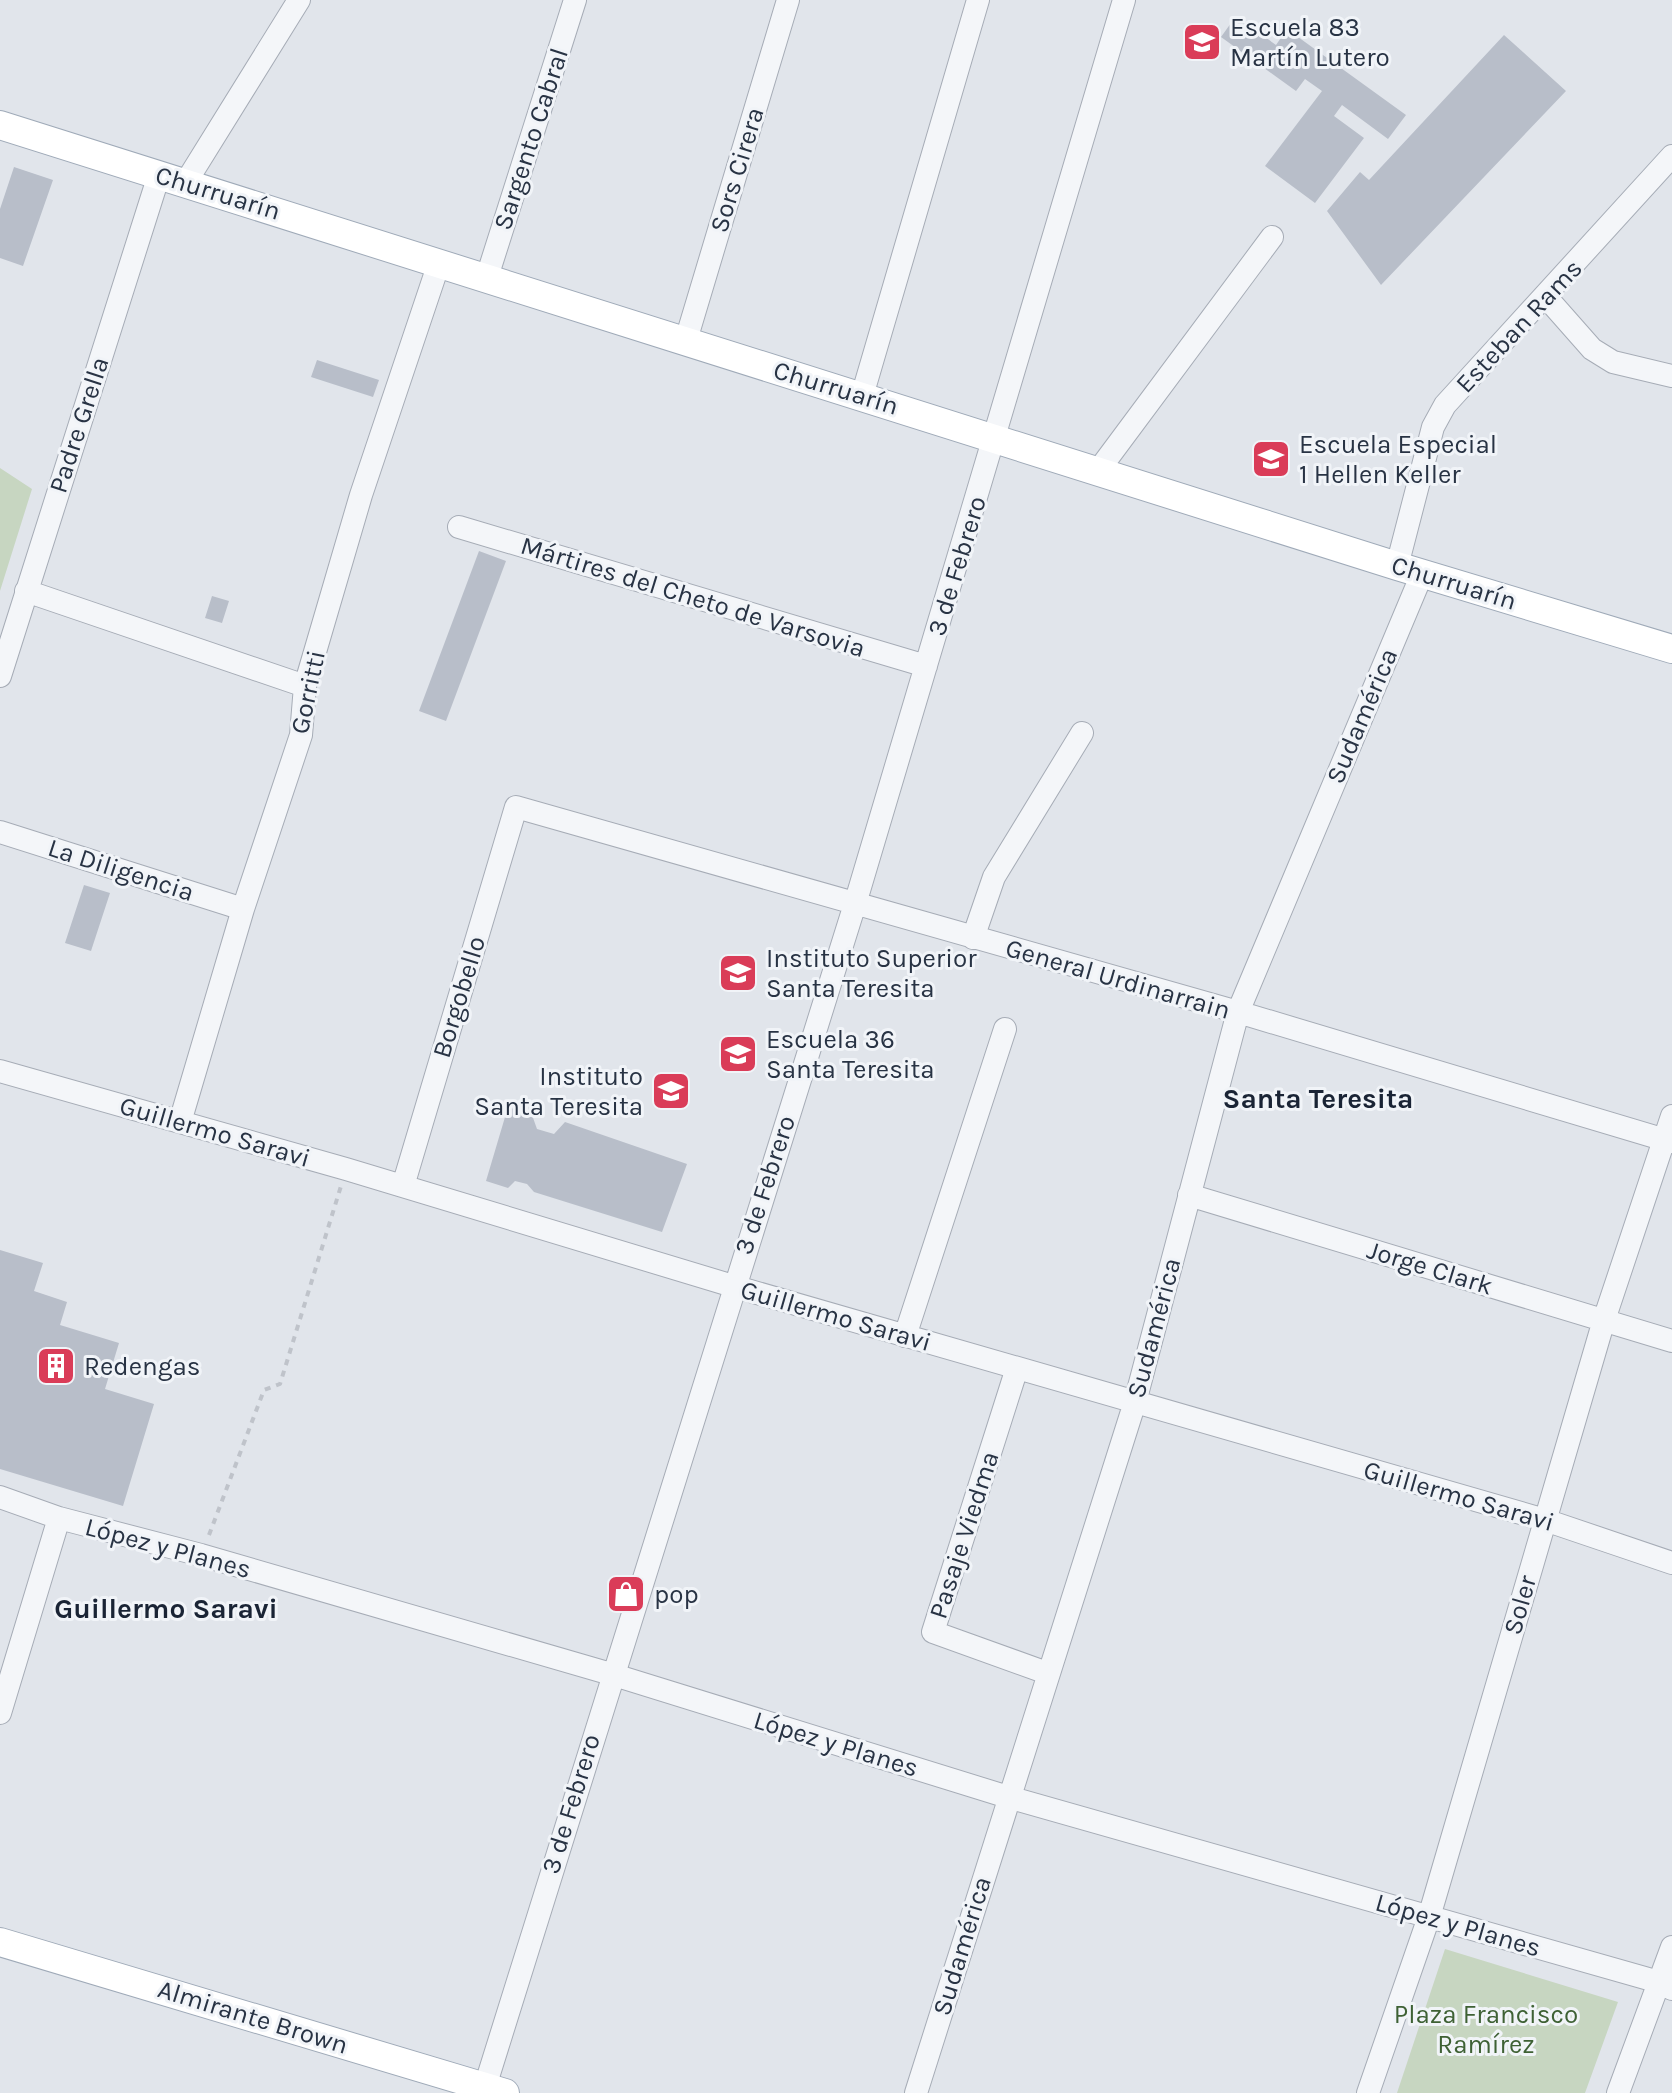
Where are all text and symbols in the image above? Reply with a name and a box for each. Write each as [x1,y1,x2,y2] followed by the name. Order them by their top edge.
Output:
[1230,12,1390,73] place label: Escuela 83 Martín Lutero
[1181,21,1223,63] school or university icon: Escuela 83 Martín Lutero
[487,44,575,234] street label: Sargento Cabral
[703,104,771,236] street label: Sors Cirera
[152,159,284,227] street label: Churruarín
[1449,253,1589,399] street label: Esteban Rams
[42,353,116,497] street label: Padre Grella
[770,354,902,422] street label: Churruarín
[1299,429,1497,490] place label: Escuela Especial 1 Hellen Keller
[1250,438,1292,480] school or university icon: Escuela Especial 1 Hellen Keller
[921,492,993,640] street label: 3 de Febrero
[517,530,869,664] street label: Mártires del Cheto de Varsovia
[1388,549,1520,617] street label: Churruarín
[1320,644,1404,788] street label: Sudamérica
[284,647,332,737] street label: Gorritti
[44,832,198,908] street label: La Diligencia
[426,932,492,1062] street label: Borgobello
[1002,932,1234,1026] street label: General Urdinarrain
[766,943,977,1004] place label: Instituto Superior Santa Teresita
[717,952,759,994] school or university icon: Instituto Superior Santa Teresita
[766,1024,935,1085] place label: Escuela 36 Santa Teresita
[717,1033,759,1075] school or university icon: Escuela 36 Santa Teresita
[474,1061,643,1122] place label: Instituto Santa Teresita
[650,1070,692,1112] school or university icon: Instituto Santa Teresita
[1223,1082,1413,1115] district label: Santa Teresita
[116,1090,314,1174] street label: Guillermo Saravi
[728,1112,802,1258] street label: 3 de Febrero
[1364,1234,1496,1302] street label: Jorge Clark
[1120,1255,1188,1401] street label: Sudamérica
[737,1274,935,1358] street label: Guillermo Saravi
[35,1345,77,1387] building icon: Redengas
[84,1351,200,1382] place label: Redengas
[922,1447,1006,1623] street label: Pasaje Viedma
[1360,1454,1558,1538] street label: Guillermo Saravi
[82,1511,254,1585] street label: López y Planes
[1497,1571,1543,1638] street label: Soler
[605,1573,647,1615] shop icon: pop
[654,1579,699,1610] place label: pop
[54,1592,278,1625] district label: Guillermo Saravi
[750,1704,922,1784] street label: López y Planes
[535,1730,607,1878] street label: 3 de Febrero
[926,1873,998,2019] street label: Sudamérica
[1372,1887,1544,1963] street label: López y Planes
[154,1973,352,2061] street label: Almirante Brown
[1394,1999,1578,2060] park label: Plaza Francisco Ramírez

